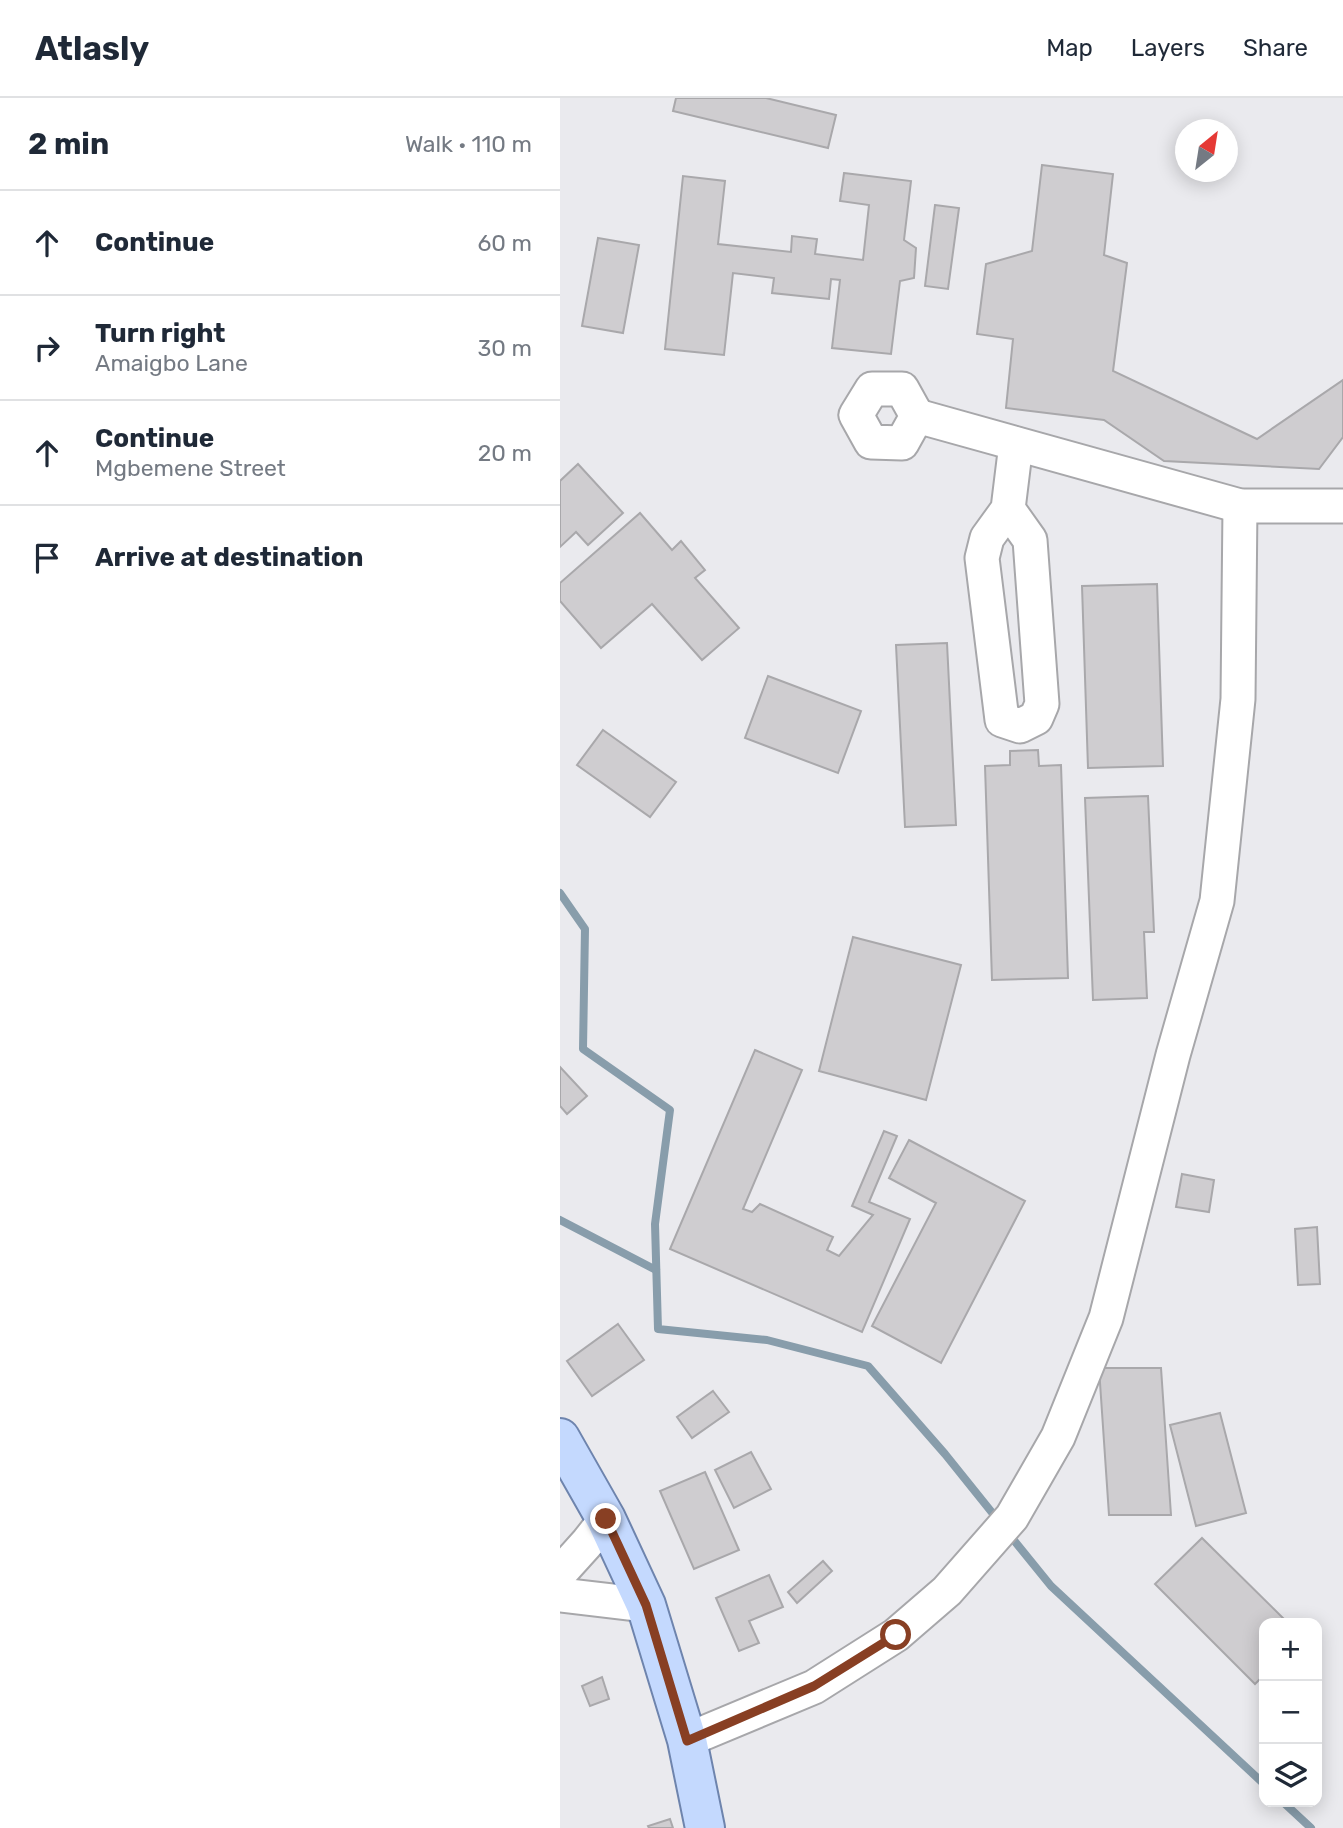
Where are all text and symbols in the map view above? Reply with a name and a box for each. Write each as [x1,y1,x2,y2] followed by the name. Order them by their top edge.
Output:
[35,29,149,68] text: Atlasly
[1046,34,1093,62] text: Map
[1131,34,1205,62] text: Layers
[1243,34,1308,62] text: Share
[1175,119,1238,182] north arrow
[28,126,109,162] text: 2 min
[405,130,532,158] text: Walk · 110 m
[28,224,66,262] icon: ahead
[95,227,214,258] text: Continue
[477,229,532,257] text: 60 m
[95,318,225,349] text: Turn right
[28,329,66,367] icon: right
[477,334,532,362] text: 30 m
[95,349,248,377] text: Amaigbo Lane
[95,423,214,454] text: Continue
[28,434,66,472] icon: ahead
[478,439,532,467] text: 20 m
[95,454,286,482] text: Mgbemene Street
[28,539,66,577] icon: arrive
[95,542,363,573] text: Arrive at destination
[590,1503,621,1534] route end
[1259,1618,1322,1807] map controls
[1259,1618,1322,1681] button: +
[880,1619,911,1650] route start
[1259,1681,1322,1744] button: −
[1259,1744,1322,1807] button: layers

